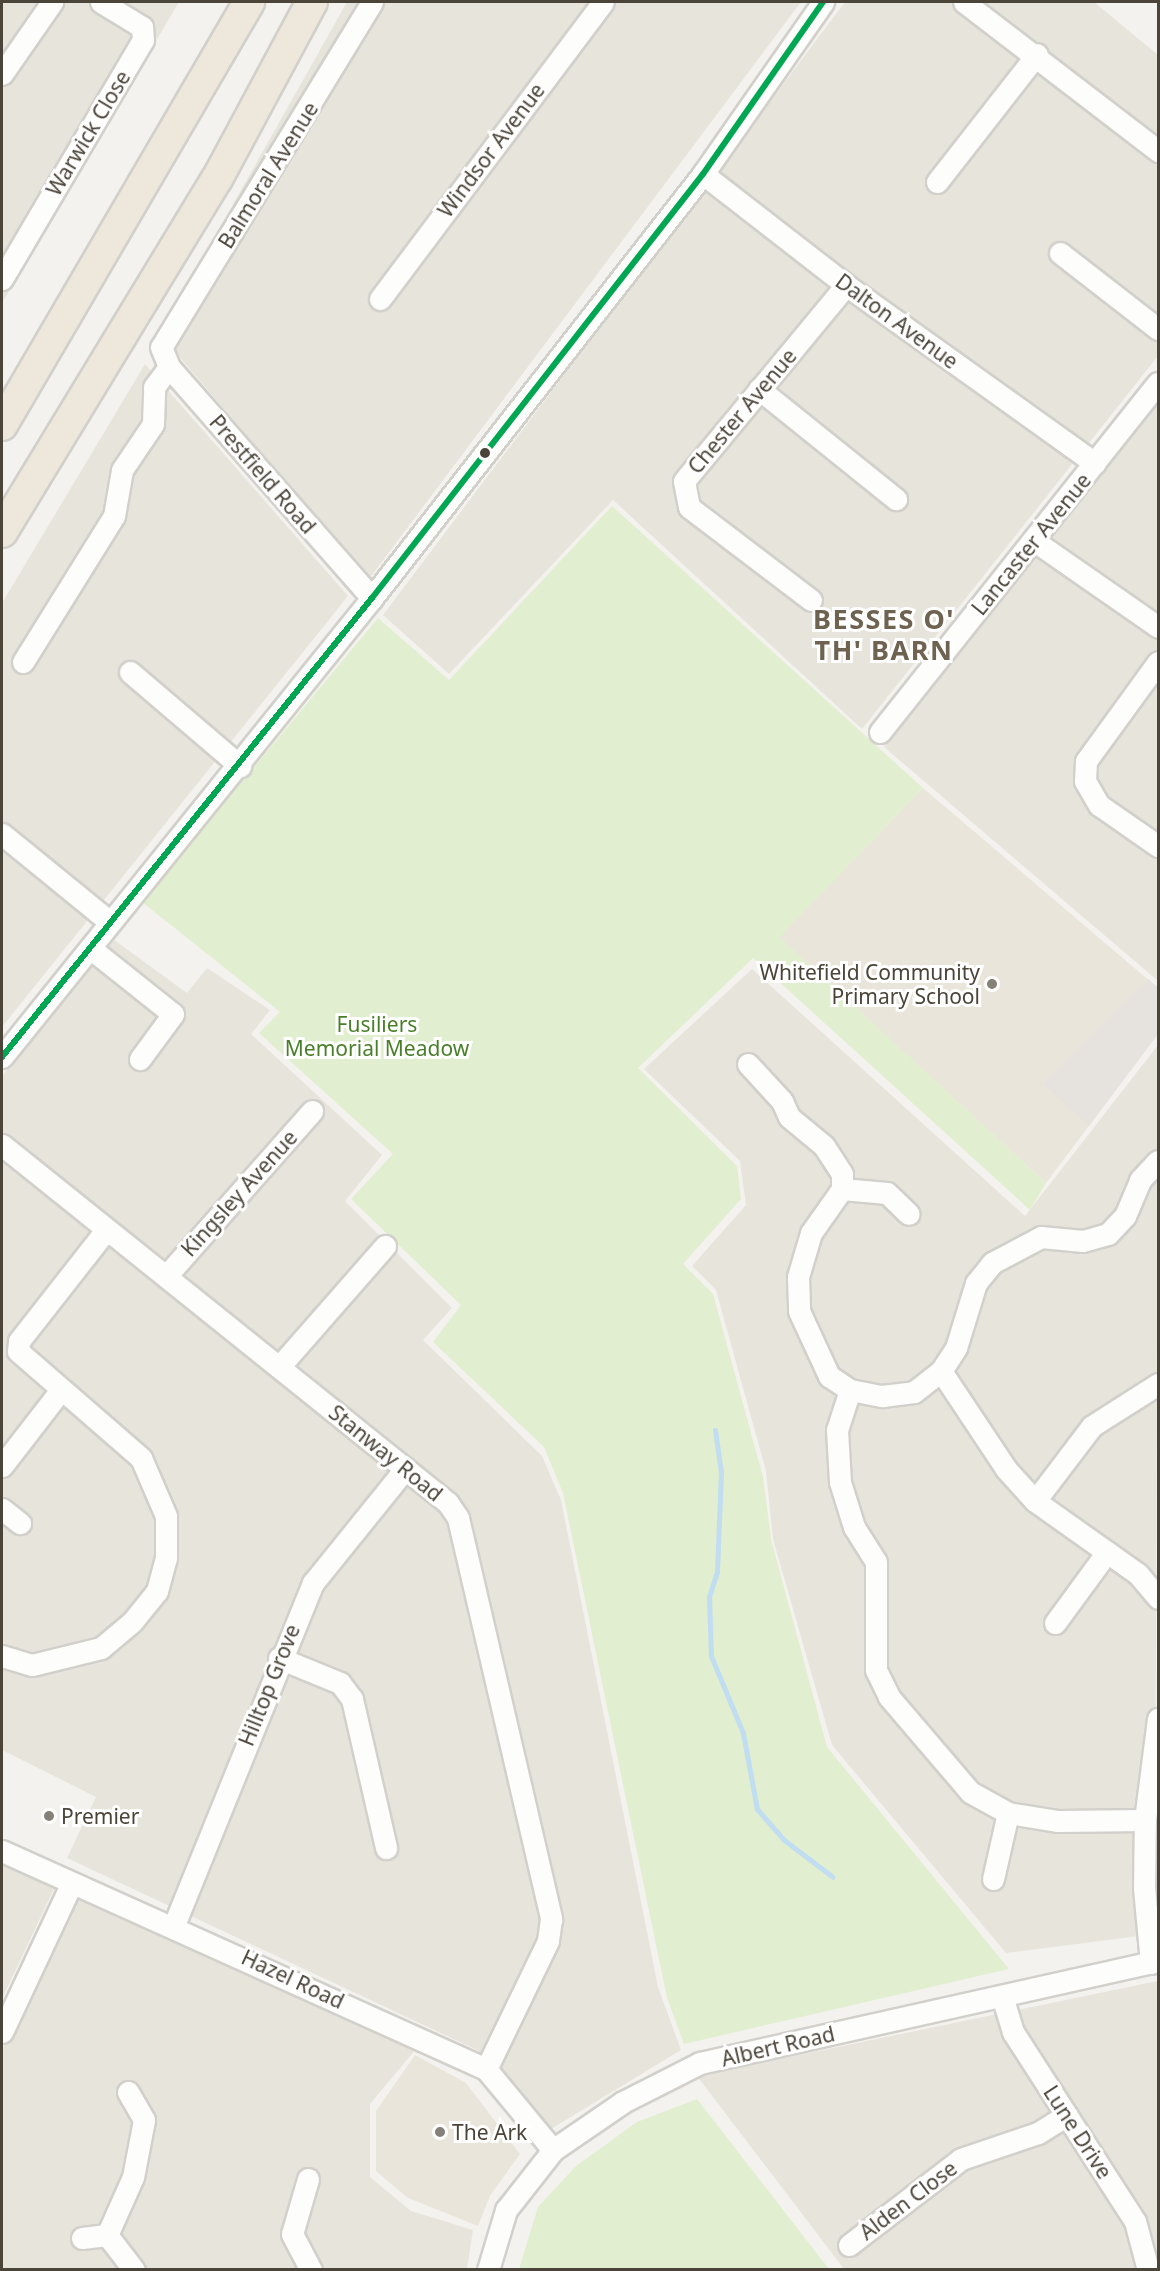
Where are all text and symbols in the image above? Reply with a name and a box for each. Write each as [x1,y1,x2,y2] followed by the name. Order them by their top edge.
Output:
[41,66,135,200] street label: Warwick Close
[432,78,550,222] street label: Windsor Avenue
[213,97,323,253] street label: Balmoral Avenue
[831,268,963,374] street label: Dalton Avenue
[682,343,802,479] street label: Chester Avenue
[205,409,321,539] street label: Prestfield Road
[479,447,491,459] unlabelled marker
[966,468,1096,620] street label: Lancaster Avenue
[813,602,955,665] district label: BESSES O' TH' BARN
[759,959,980,1009] place label: Whitefield Community Primary School
[985,977,999,991] marker: Whitefield Community Primary School
[285,1011,469,1061] park label: Fusiliers Memorial Meadow
[176,1125,302,1261] street label: Kingsley Avenue
[324,1400,448,1506] street label: Stanway Road
[233,1621,305,1749] street label: Hilltop Grove
[61,1803,139,1829] place label: Premier
[42,1809,56,1823] marker: Premier
[238,1944,348,2014] street label: Hazel Road
[719,2021,837,2071] street label: Albert Road
[1039,2081,1117,2183] street label: Lune Drive
[452,2119,527,2145] place label: The Ark
[433,2125,447,2139] marker: The Ark
[854,2155,962,2245] street label: Alden Close

